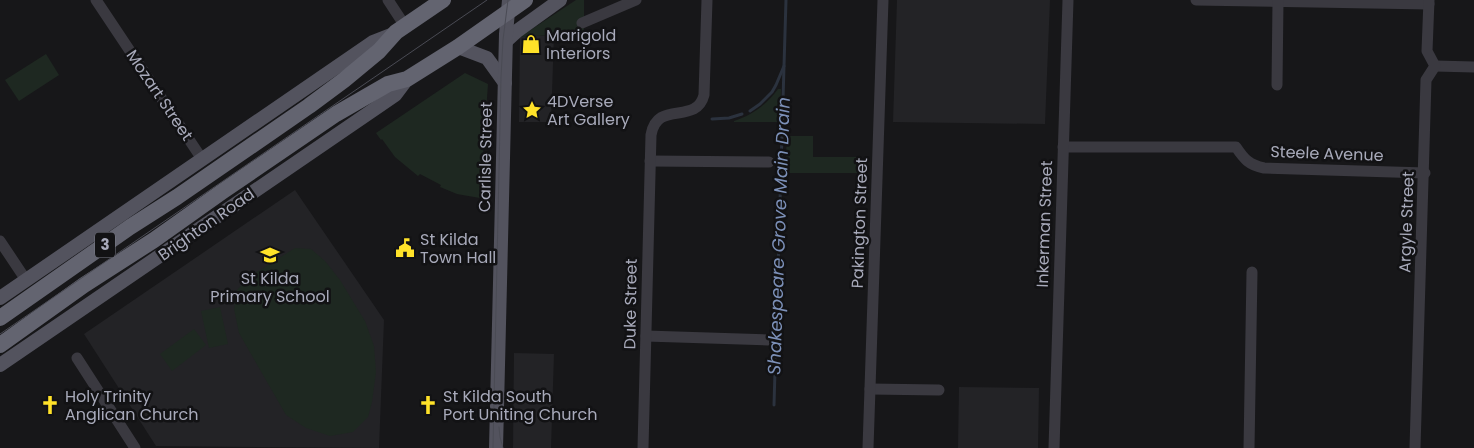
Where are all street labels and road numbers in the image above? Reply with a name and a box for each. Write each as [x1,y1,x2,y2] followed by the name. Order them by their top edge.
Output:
[121,45,199,145] street label: Mozart Street
[473,101,498,212] street label: Carlisle Street
[1270,140,1384,167] street label: Steele Avenue
[846,157,873,289] street label: Pakington Street
[1031,160,1058,288] street label: Inkerman Street
[1393,171,1420,273] street label: Argyle Street
[153,183,259,266] street label: Brighton Road
[95,232,115,258] road number: 3
[618,258,643,350] street label: Duke Street

